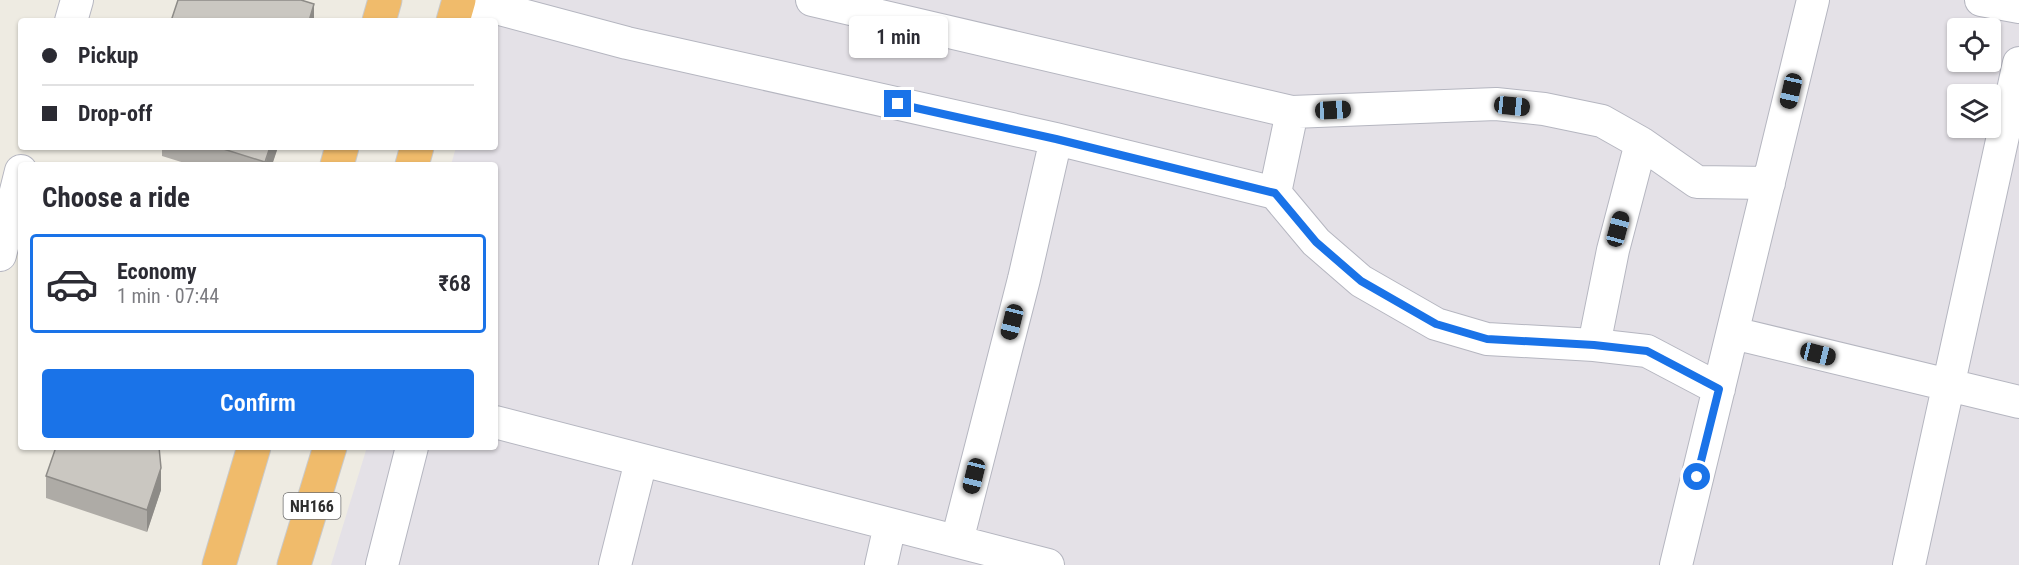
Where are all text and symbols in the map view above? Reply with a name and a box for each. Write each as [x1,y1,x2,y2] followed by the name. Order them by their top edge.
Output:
[848,17,948,59] callout: 1 min
[1947,18,2001,138] map controls
[1947,18,2001,72] button: locate
[876,25,921,49] text: 1 min
[78,43,138,68] text: Pickup
[1778,71,1804,111] car
[1947,84,2001,138] button: layers
[884,90,911,117] route end
[1493,95,1531,117] car
[1315,100,1351,120] car
[78,101,152,126] text: Drop-off
[42,182,190,214] text: Choose a ride
[1605,209,1631,249] car
[45,257,99,311] icon: car
[117,259,197,284] text: Economy
[439,271,471,296] text: ₹68
[117,284,219,308] text: 1 min · 07:44
[999,302,1025,342] car
[1798,341,1838,367] car
[42,369,474,438] button: Confirm
[961,456,987,496] car
[1683,463,1710,490] route start
[284,493,340,519] road number: NH166

